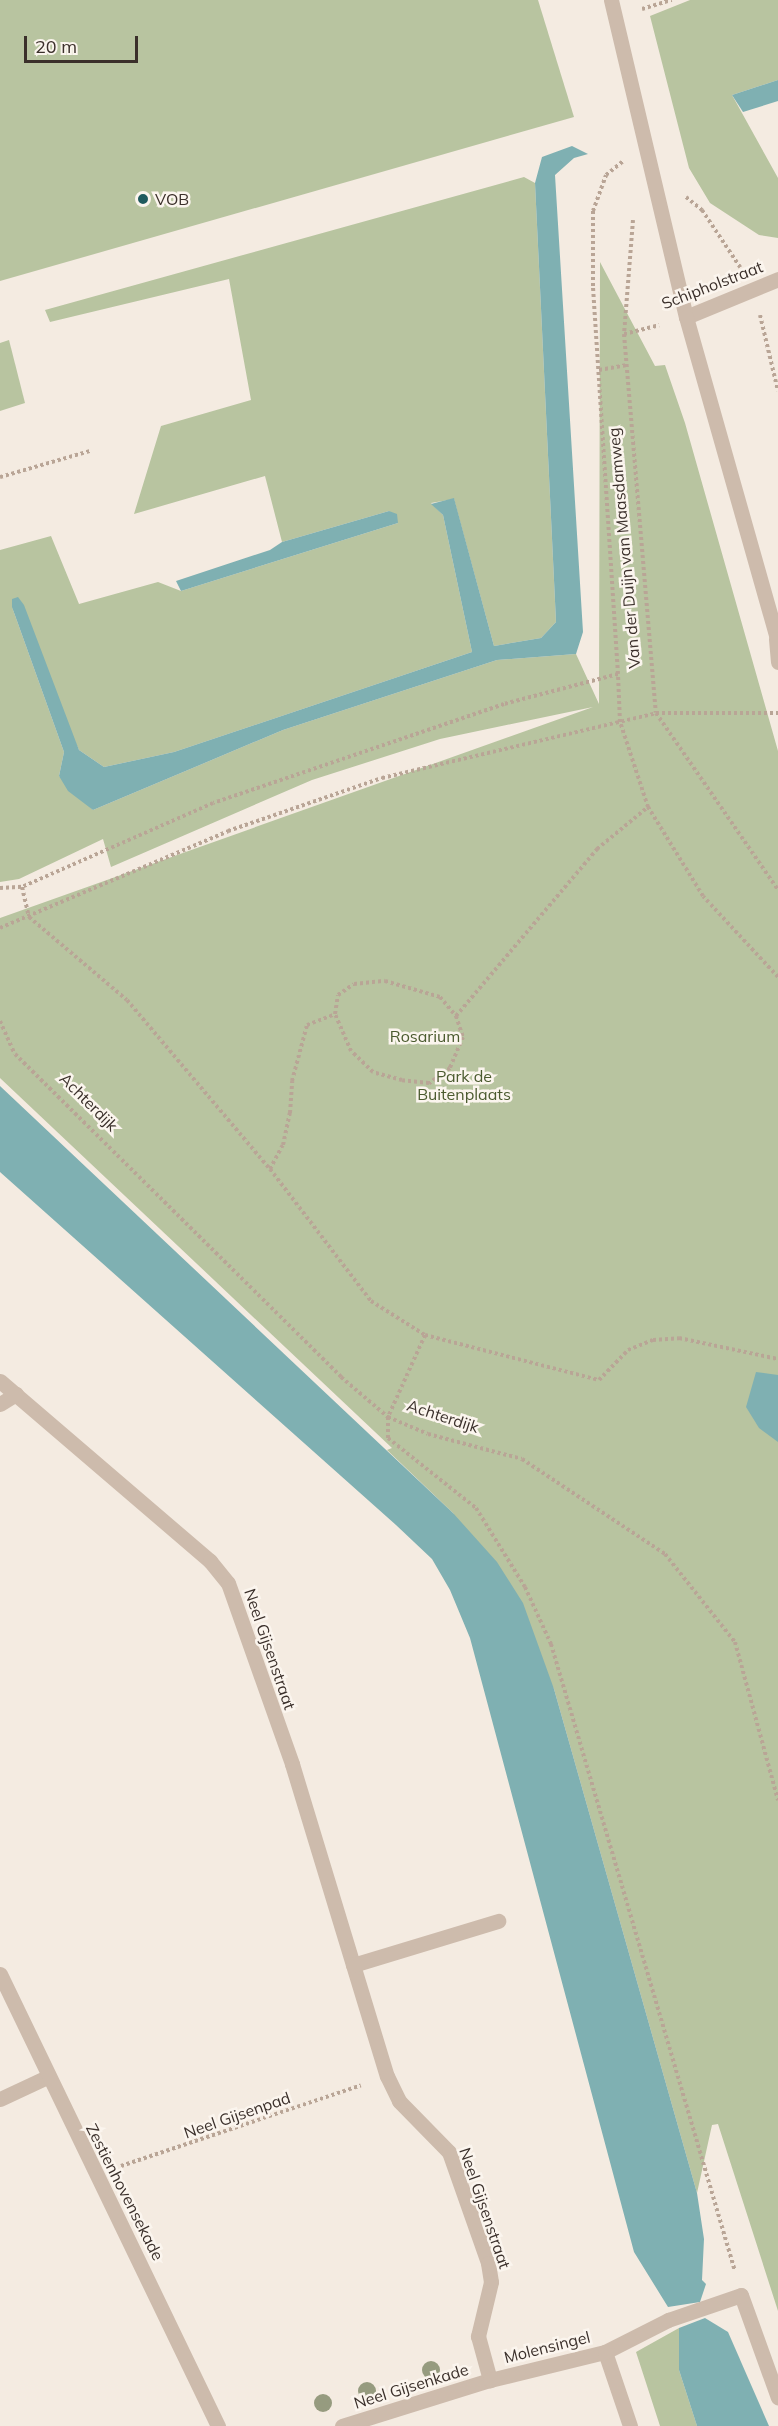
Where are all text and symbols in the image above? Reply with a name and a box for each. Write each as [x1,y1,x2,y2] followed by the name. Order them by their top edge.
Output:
[27,24,141,62] scale bar
[35,35,77,58] text: 20 m
[155,189,189,209] place label: VOB
[136,192,150,206] marker: VOB
[659,257,765,313] street label: Schipholstraat
[604,427,644,669] street label: Van der Duijn van Maasdamweg
[390,1026,460,1046] park label: Rosarium
[417,1066,511,1104] park label: Park de Buitenplaats
[56,1069,122,1135] street label: Achterdijk
[405,1395,481,1437] street label: Achterdijk
[240,1586,300,1712] street label: Neel Gijsenstraat
[181,2088,293,2142] street label: Neel Gijsenpad
[82,2120,168,2264] street label: Zestienhovensekade
[455,2145,515,2271] street label: Neel Gijsenstraat
[502,2327,592,2367] street label: Molensingel
[351,2359,471,2413] street label: Neel Gijsenkade

